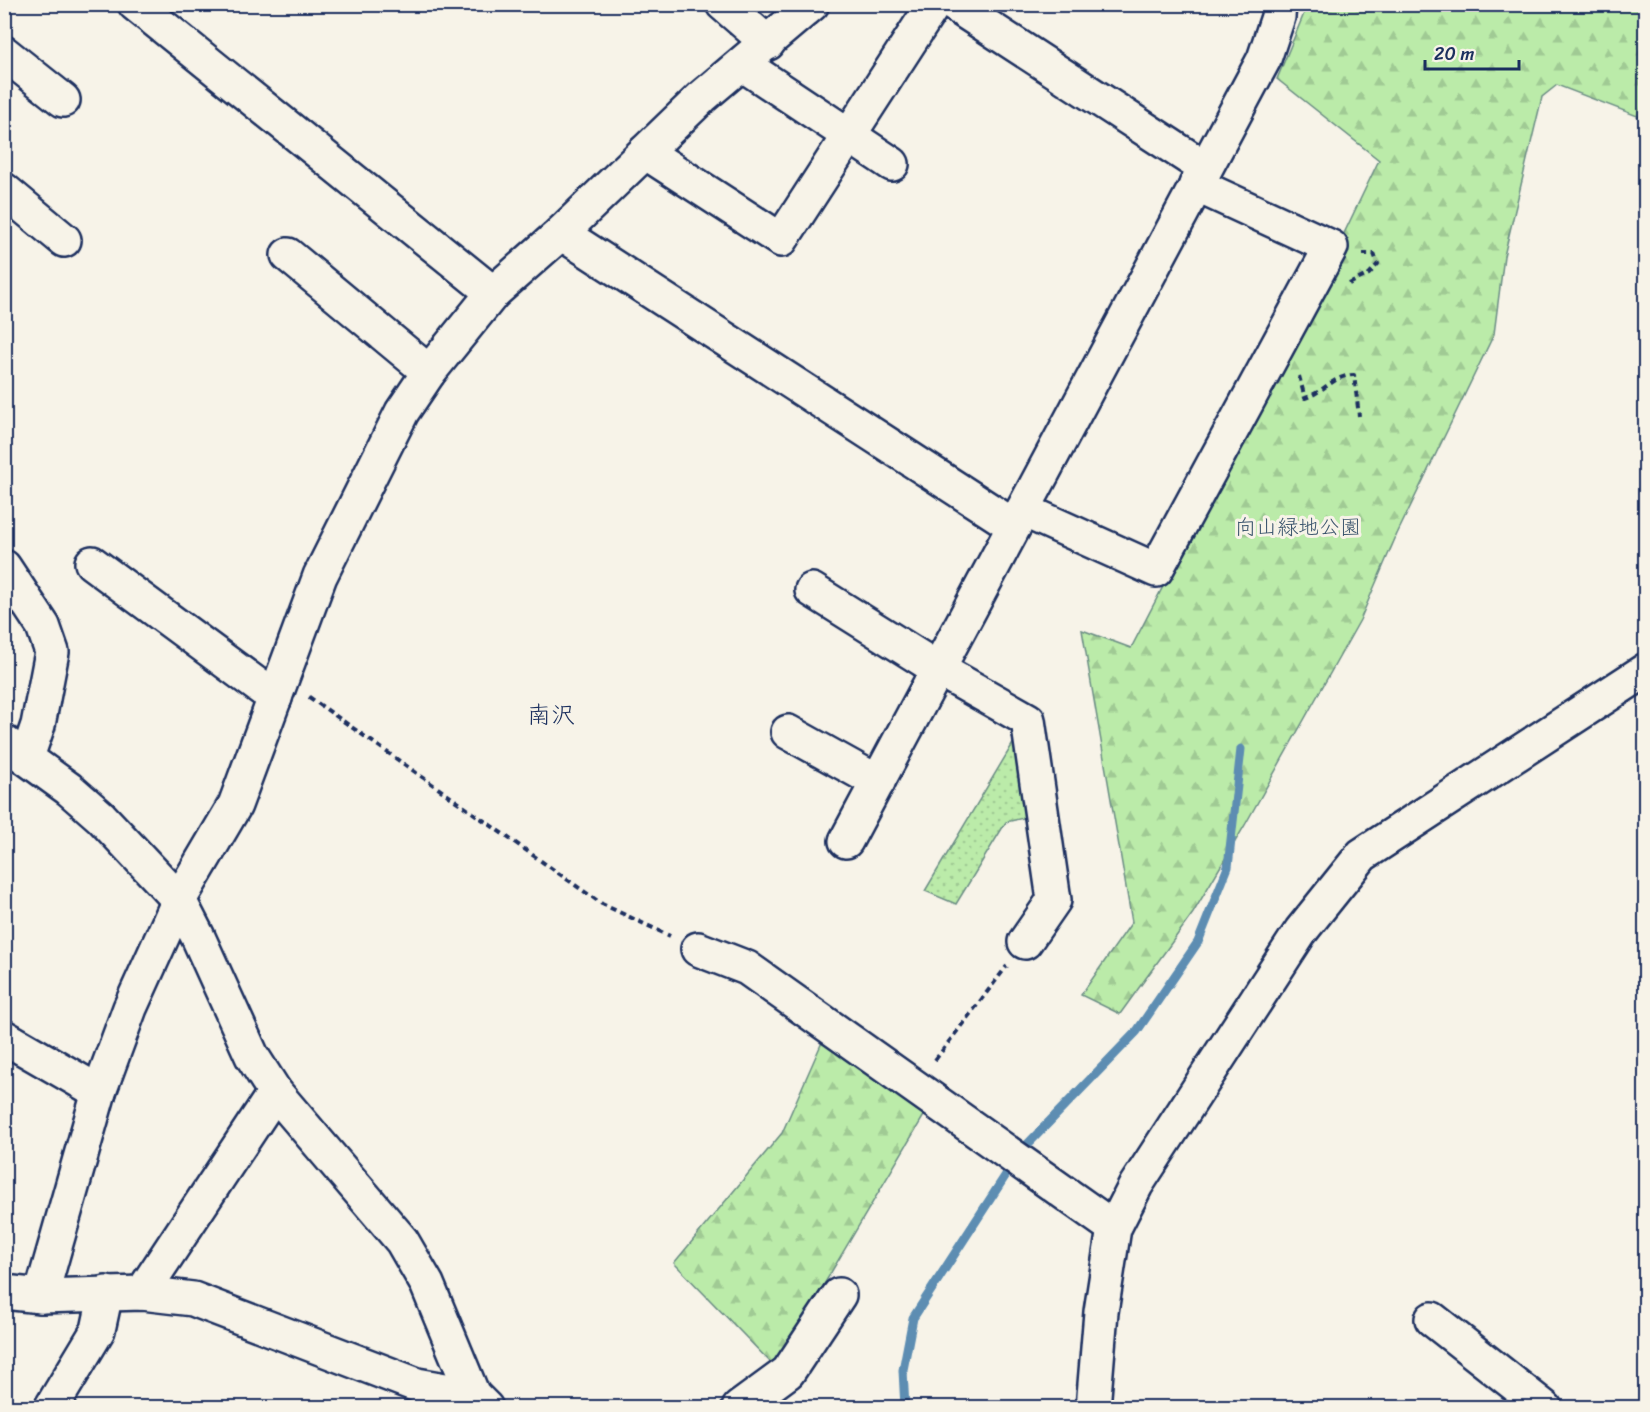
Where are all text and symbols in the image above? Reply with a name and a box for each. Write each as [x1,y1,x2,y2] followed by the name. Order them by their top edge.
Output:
[1425,33,1520,71] scale bar
[1434,38,1474,70] text: 20 m
[1235,508,1361,546] park label: 向山緑地公園
[527,694,575,736] district label: 南沢

